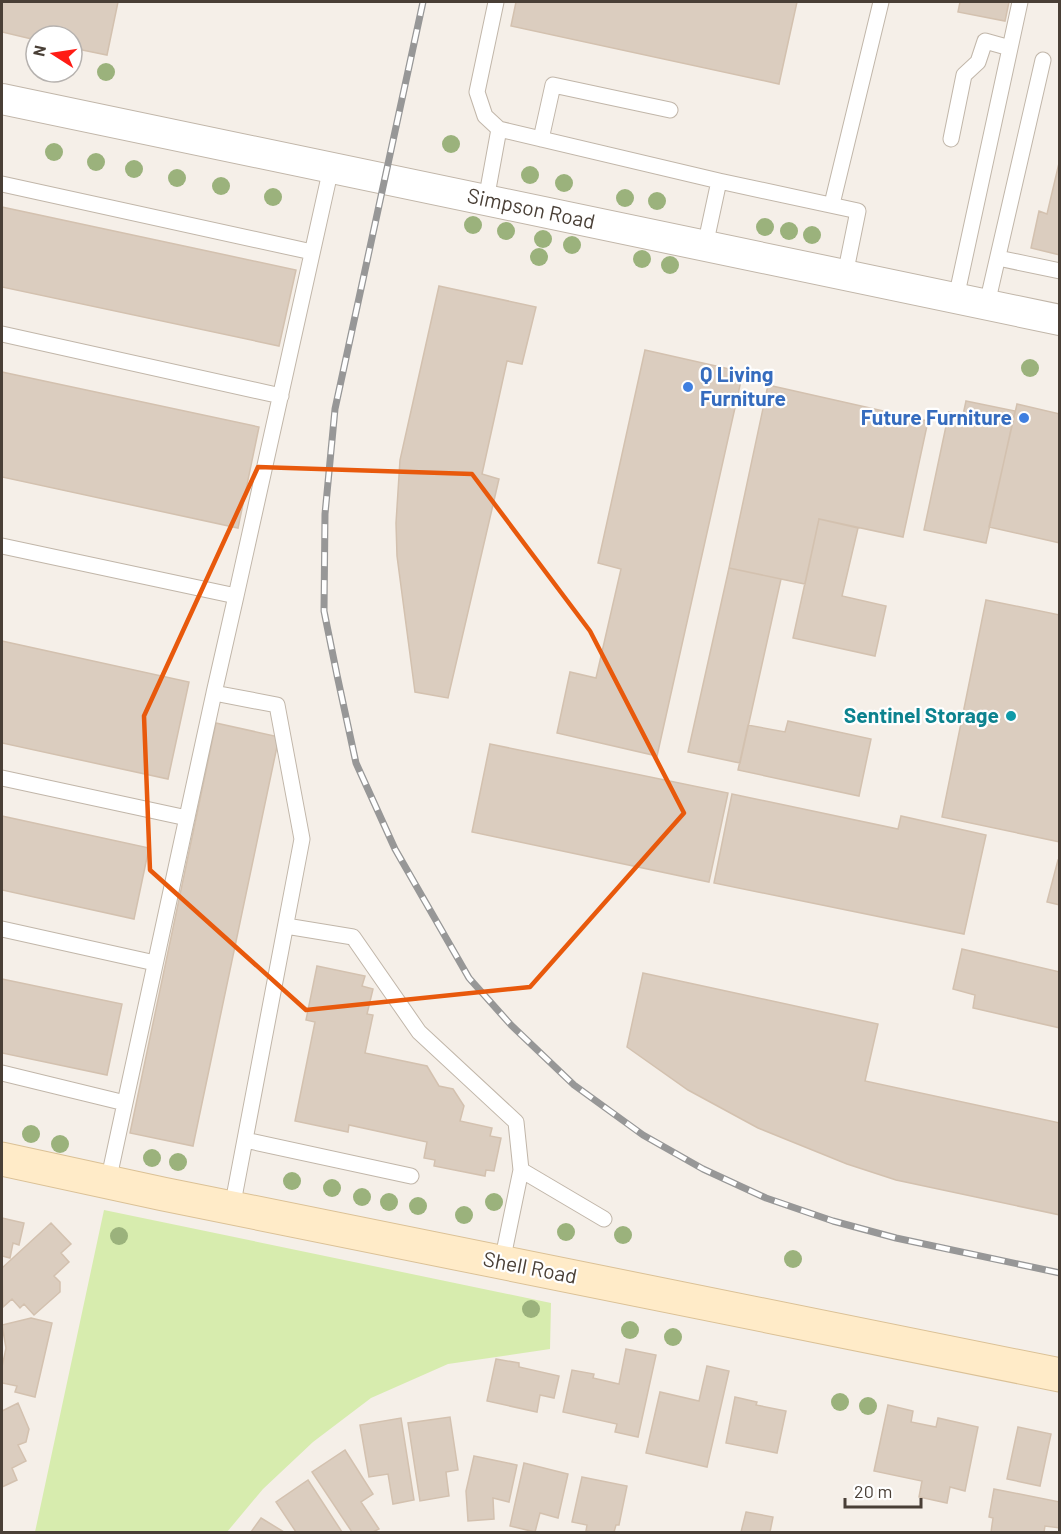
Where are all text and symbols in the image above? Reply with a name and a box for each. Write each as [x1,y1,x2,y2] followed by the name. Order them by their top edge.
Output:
[24,24,84,84] north arrow
[28,44,49,58] text: N
[465,182,598,233] street label: Simpson Road
[700,361,786,410] place label: Q Living Furniture
[681,380,695,394] marker: Q Living Furniture
[861,404,1012,429] place label: Future Furniture
[1017,411,1031,425] marker: Future Furniture
[844,702,999,727] place label: Sentinel Storage
[1004,709,1018,723] marker: Sentinel Storage
[481,1245,579,1288] street label: Shell Road
[845,1471,922,1509] scale bar
[854,1480,892,1502] text: 20 m

